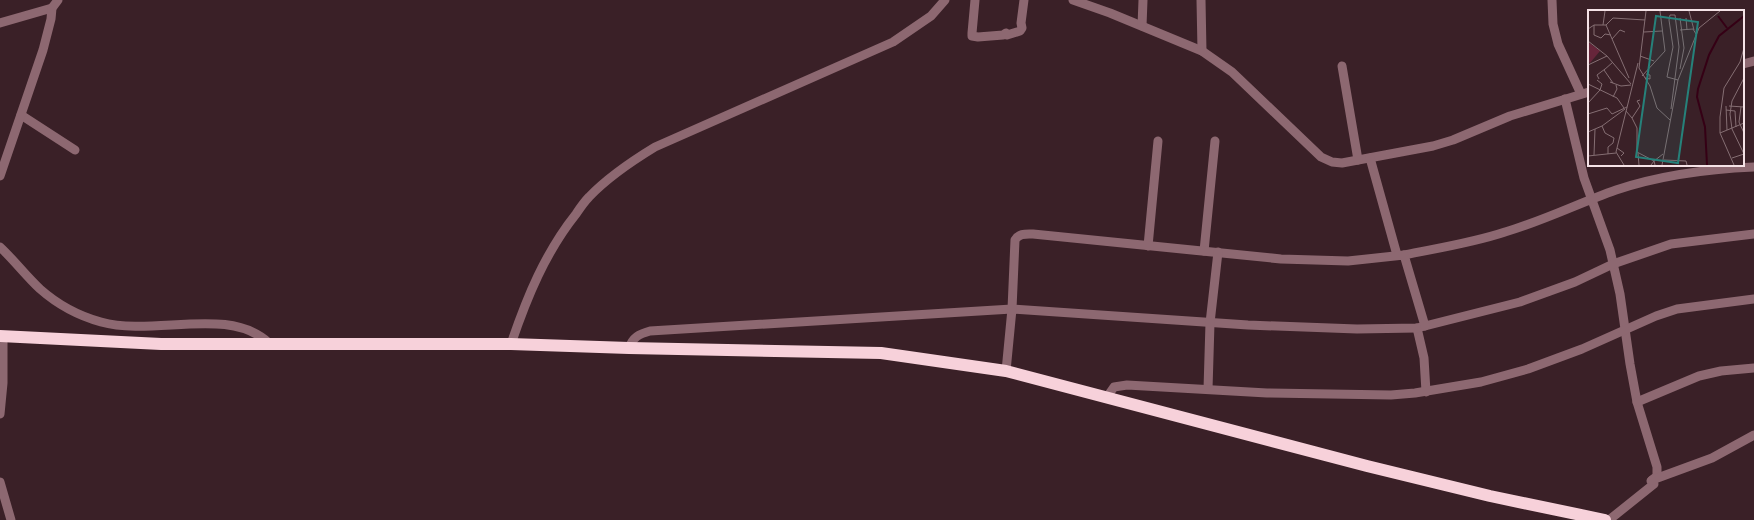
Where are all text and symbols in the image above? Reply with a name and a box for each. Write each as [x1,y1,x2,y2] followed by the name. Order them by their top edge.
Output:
[1588,10,1744,166] inset map

